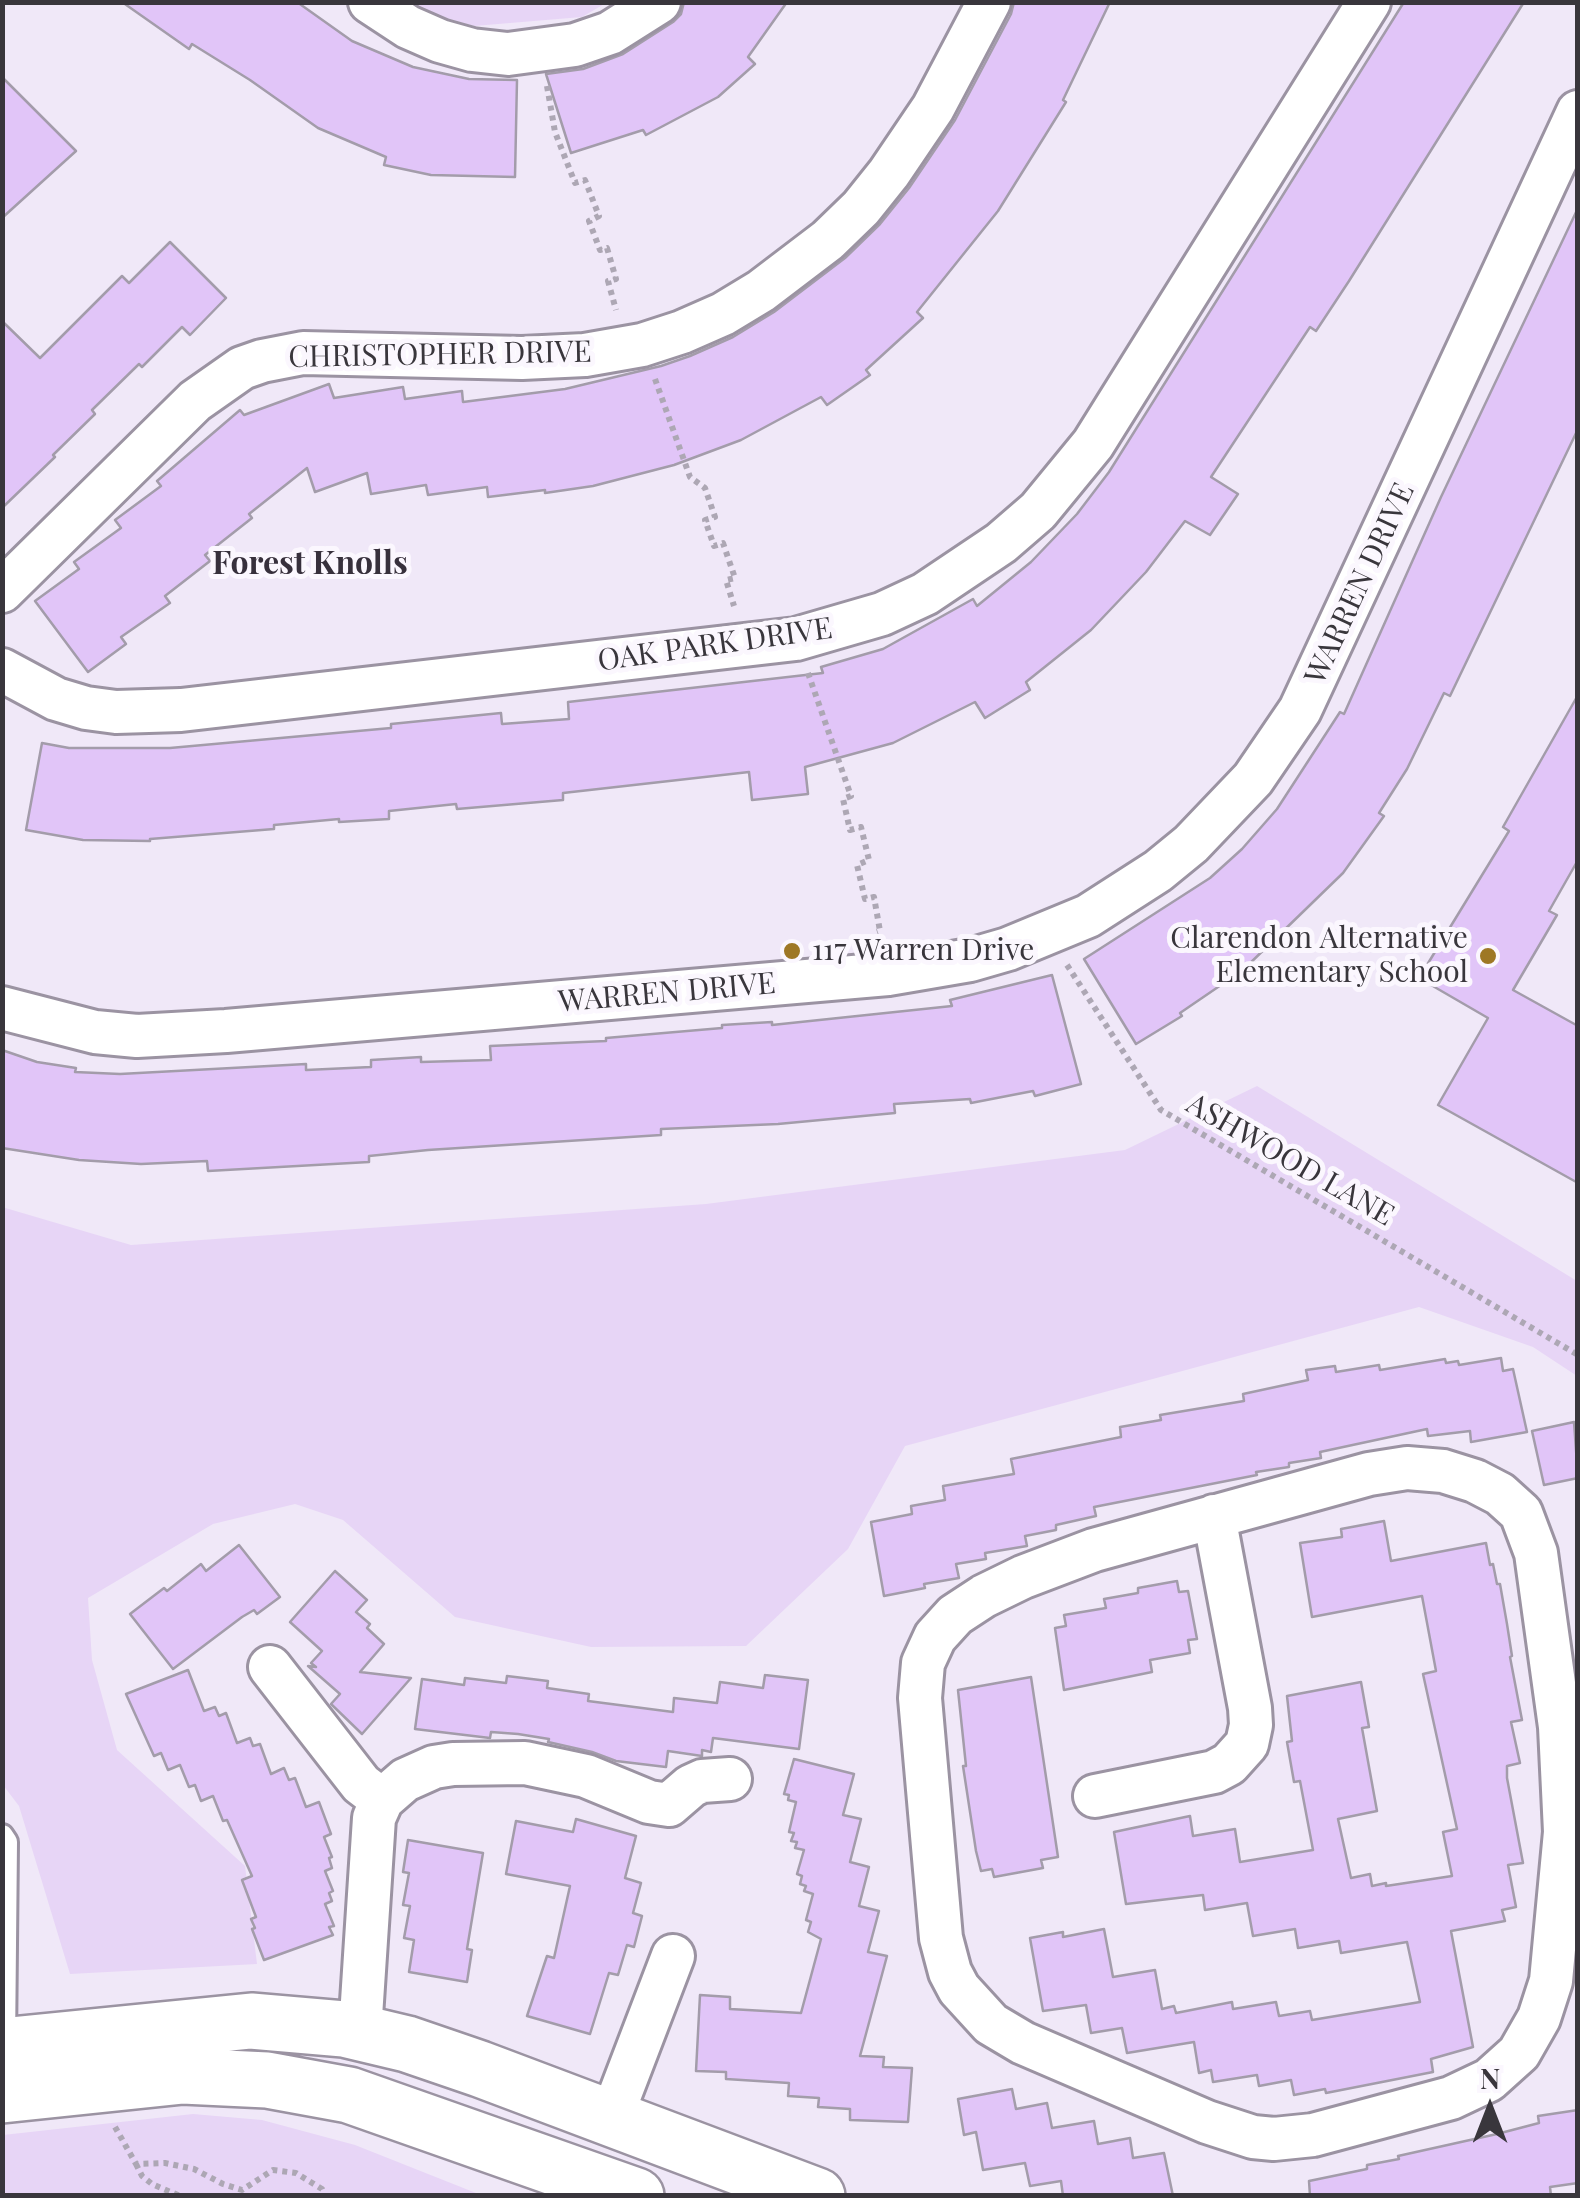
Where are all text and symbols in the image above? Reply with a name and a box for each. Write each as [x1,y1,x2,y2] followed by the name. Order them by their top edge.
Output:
[288,334,592,376] street label: CHRISTOPHER DRIVE
[1298,478,1422,690] street label: WARREN DRIVE
[212,545,408,583] district label: Forest Knolls
[595,611,835,679] street label: OAK PARK DRIVE
[1170,921,1468,992] place label: Clarendon Alternative Elementary School
[812,933,1035,969] place label: 117 Warren Drive
[781,940,803,962] marker: 117 Warren Drive
[1477,945,1499,967] marker: Clarendon Alternative Elementary School
[557,966,777,1020] street label: WARREN DRIVE
[1180,1086,1400,1234] street label: ASHWOOD LANE
[1440,2058,1540,2158] north arrow
[1480,2059,1500,2096] text: N

